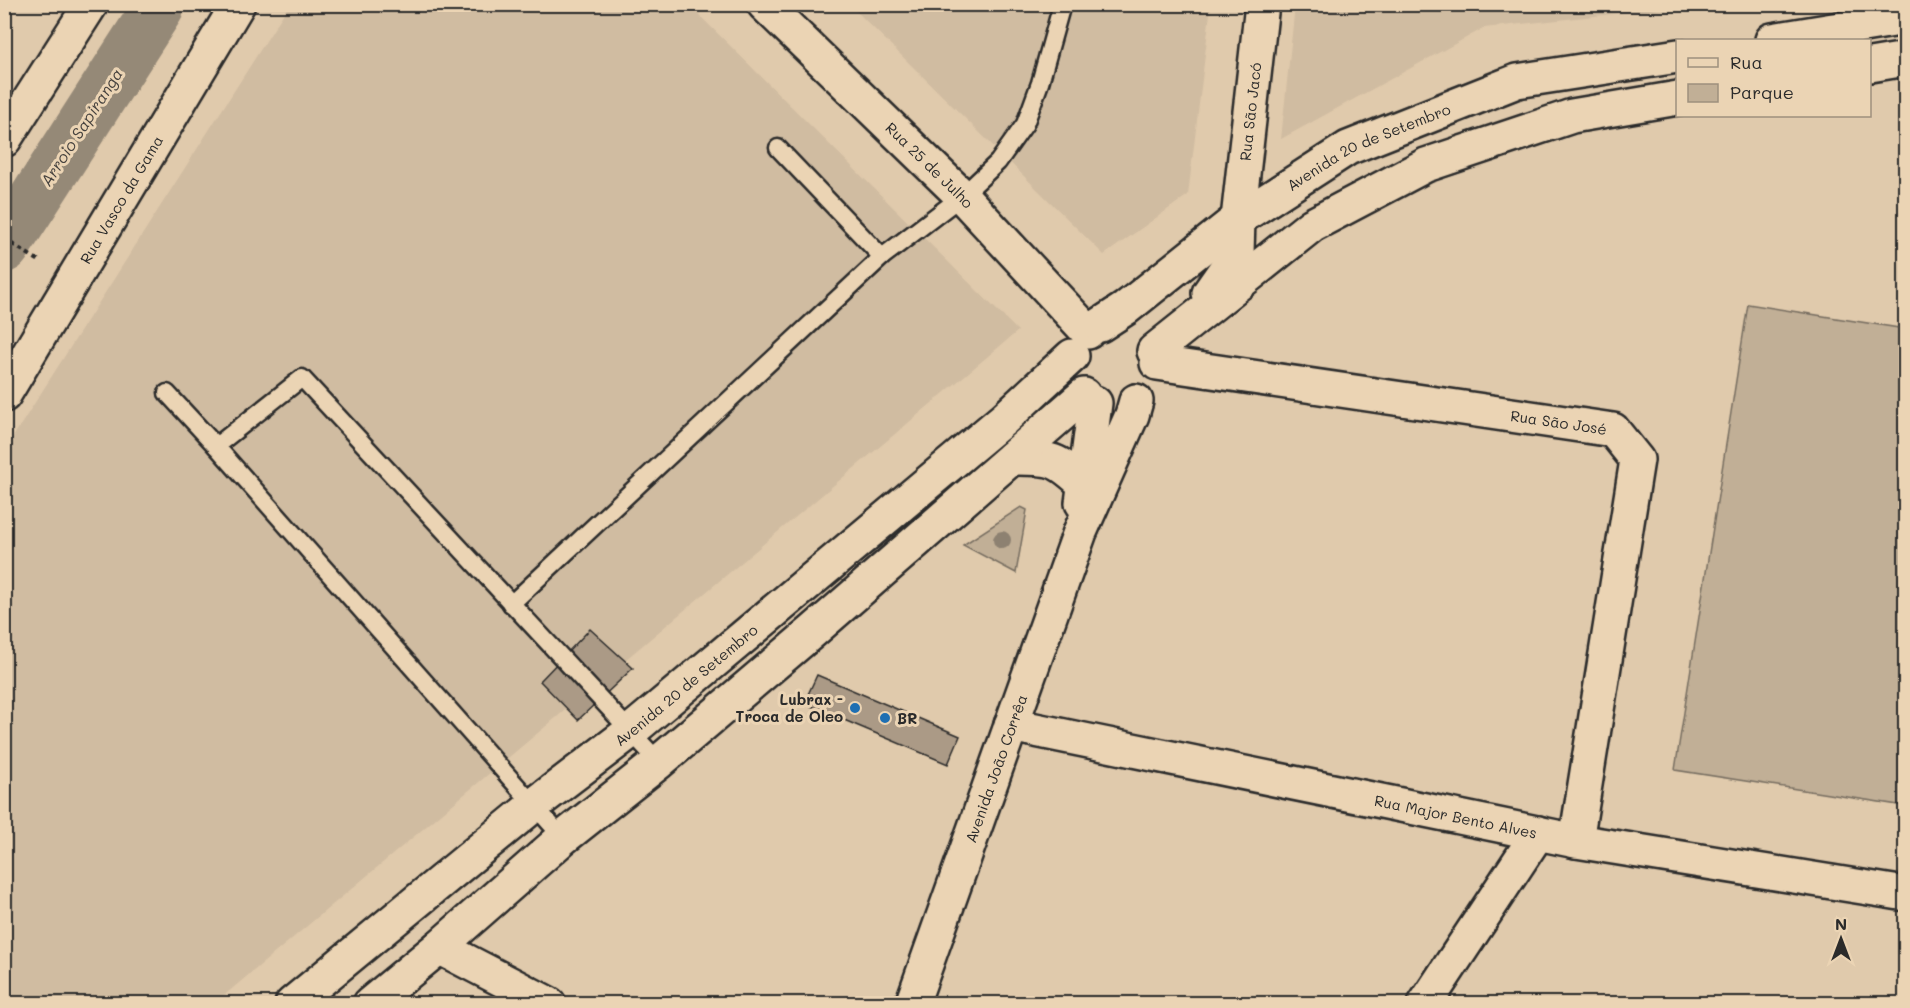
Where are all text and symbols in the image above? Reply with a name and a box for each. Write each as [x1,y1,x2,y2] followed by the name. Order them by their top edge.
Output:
[1676,39,1871,117] legend
[1730,50,1763,74] text: Rua
[1235,61,1265,162] street label: Rua São Jacó
[35,64,127,190] water label: Arroio Sapiranga
[1730,80,1794,104] text: Parque
[1283,98,1453,195] street label: Avenida 20 de Setembro
[882,118,978,212] street label: Rua 25 de Julho
[75,131,167,267] street label: Rua Vasco da Gama
[1509,405,1608,439] street label: Rua São José
[610,619,762,750] street label: Avenida 20 de Setembro
[736,689,843,726] place label: Lubrax - Troca de Oleo
[960,691,1031,845] street label: Avenida João Corrêa
[848,701,862,715] marker: Lubrax - Troca de Oleo
[897,708,918,728] place label: BR
[878,711,892,725] marker: BR
[1373,790,1539,843] street label: Rua Major Bento Alves
[1811,909,1871,969] north arrow
[1835,913,1847,934] text: N

